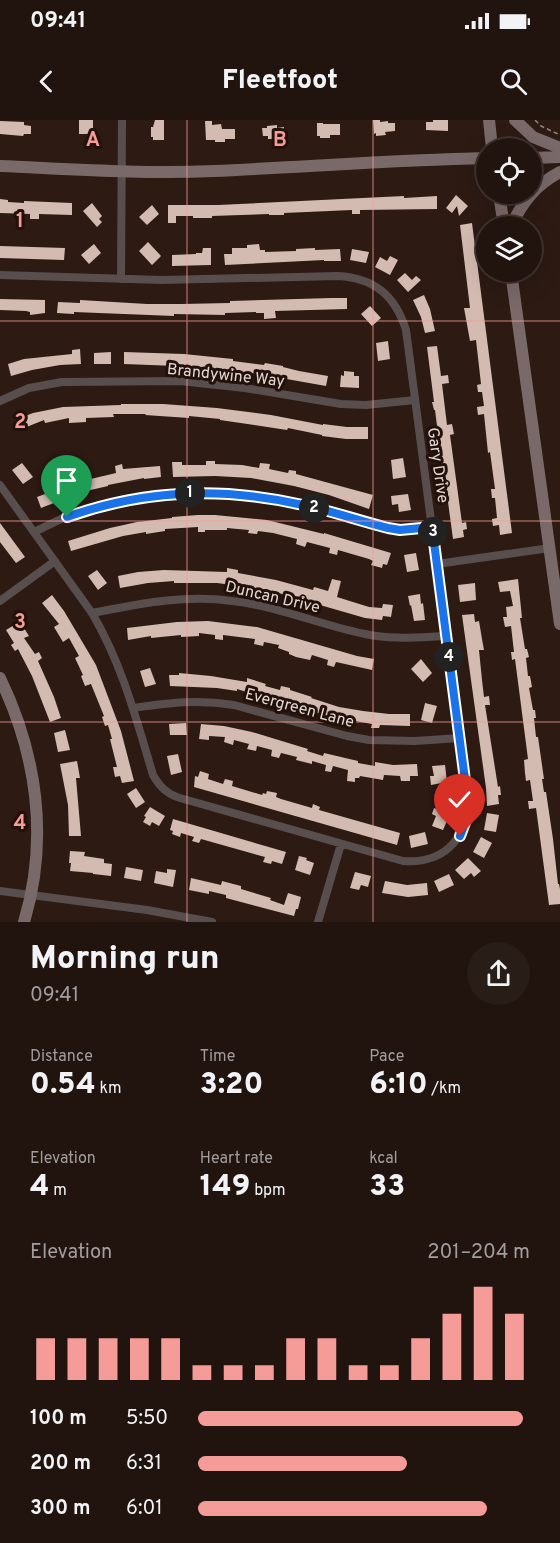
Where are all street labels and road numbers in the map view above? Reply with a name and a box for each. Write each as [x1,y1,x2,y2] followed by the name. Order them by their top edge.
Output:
[166,360,286,392] street label: Brandywine Way
[422,426,452,504] street label: Gary Drive
[223,577,322,619] street label: Duncan Drive
[243,685,356,733] street label: Evergreen Lane

